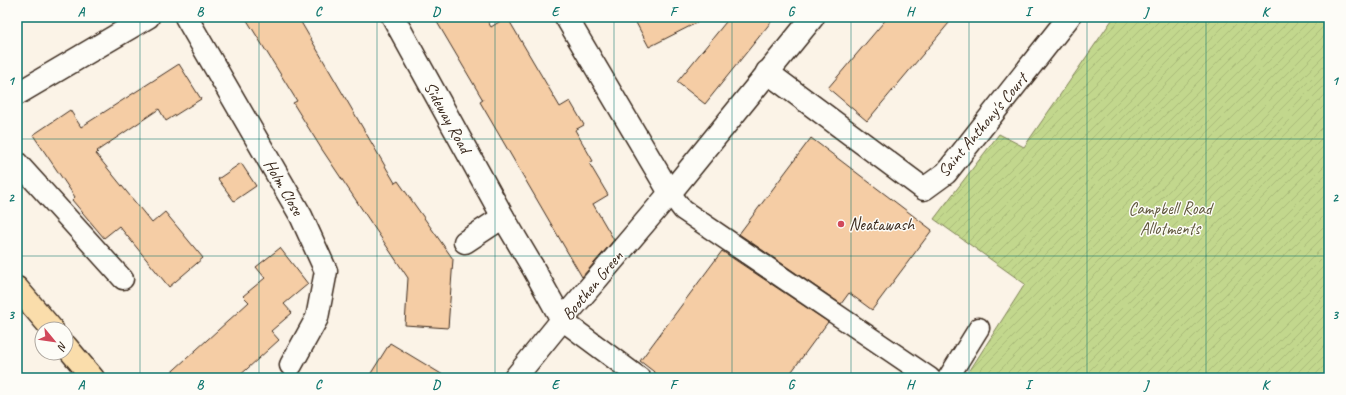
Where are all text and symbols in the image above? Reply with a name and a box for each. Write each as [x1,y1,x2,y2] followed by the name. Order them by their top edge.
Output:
[78,4,86,20] text: A
[197,4,205,20] text: B
[315,4,323,20] text: C
[432,4,441,20] text: D
[552,4,561,20] text: E
[670,4,679,20] text: F
[788,4,796,20] text: G
[906,4,916,20] text: H
[1025,4,1034,20] text: I
[1143,4,1150,20] text: J
[1262,4,1272,20] text: K
[933,67,1033,181] street label: Saint Anthony's Court
[8,73,16,89] text: 1
[1332,73,1340,89] text: 1
[419,78,477,159] street label: Sideway Road
[259,155,309,220] street label: Holm Close
[8,190,15,206] text: 2
[1332,190,1339,206] text: 2
[1128,198,1214,239] park label: Campbell Road Allotments
[849,214,915,235] place label: Neatawash
[836,219,846,229] marker: Neatawash
[557,246,628,324] street label: Boothen Green
[8,307,15,323] text: 3
[1332,307,1339,323] text: 3
[34,321,74,361] north arrow
[54,339,71,354] text: N
[78,377,86,393] text: A
[197,377,205,393] text: B
[315,377,323,393] text: C
[432,377,441,393] text: D
[552,377,561,393] text: E
[670,377,679,393] text: F
[788,377,796,393] text: G
[906,377,916,393] text: H
[1025,377,1034,393] text: I
[1143,377,1150,393] text: J
[1262,377,1272,393] text: K

